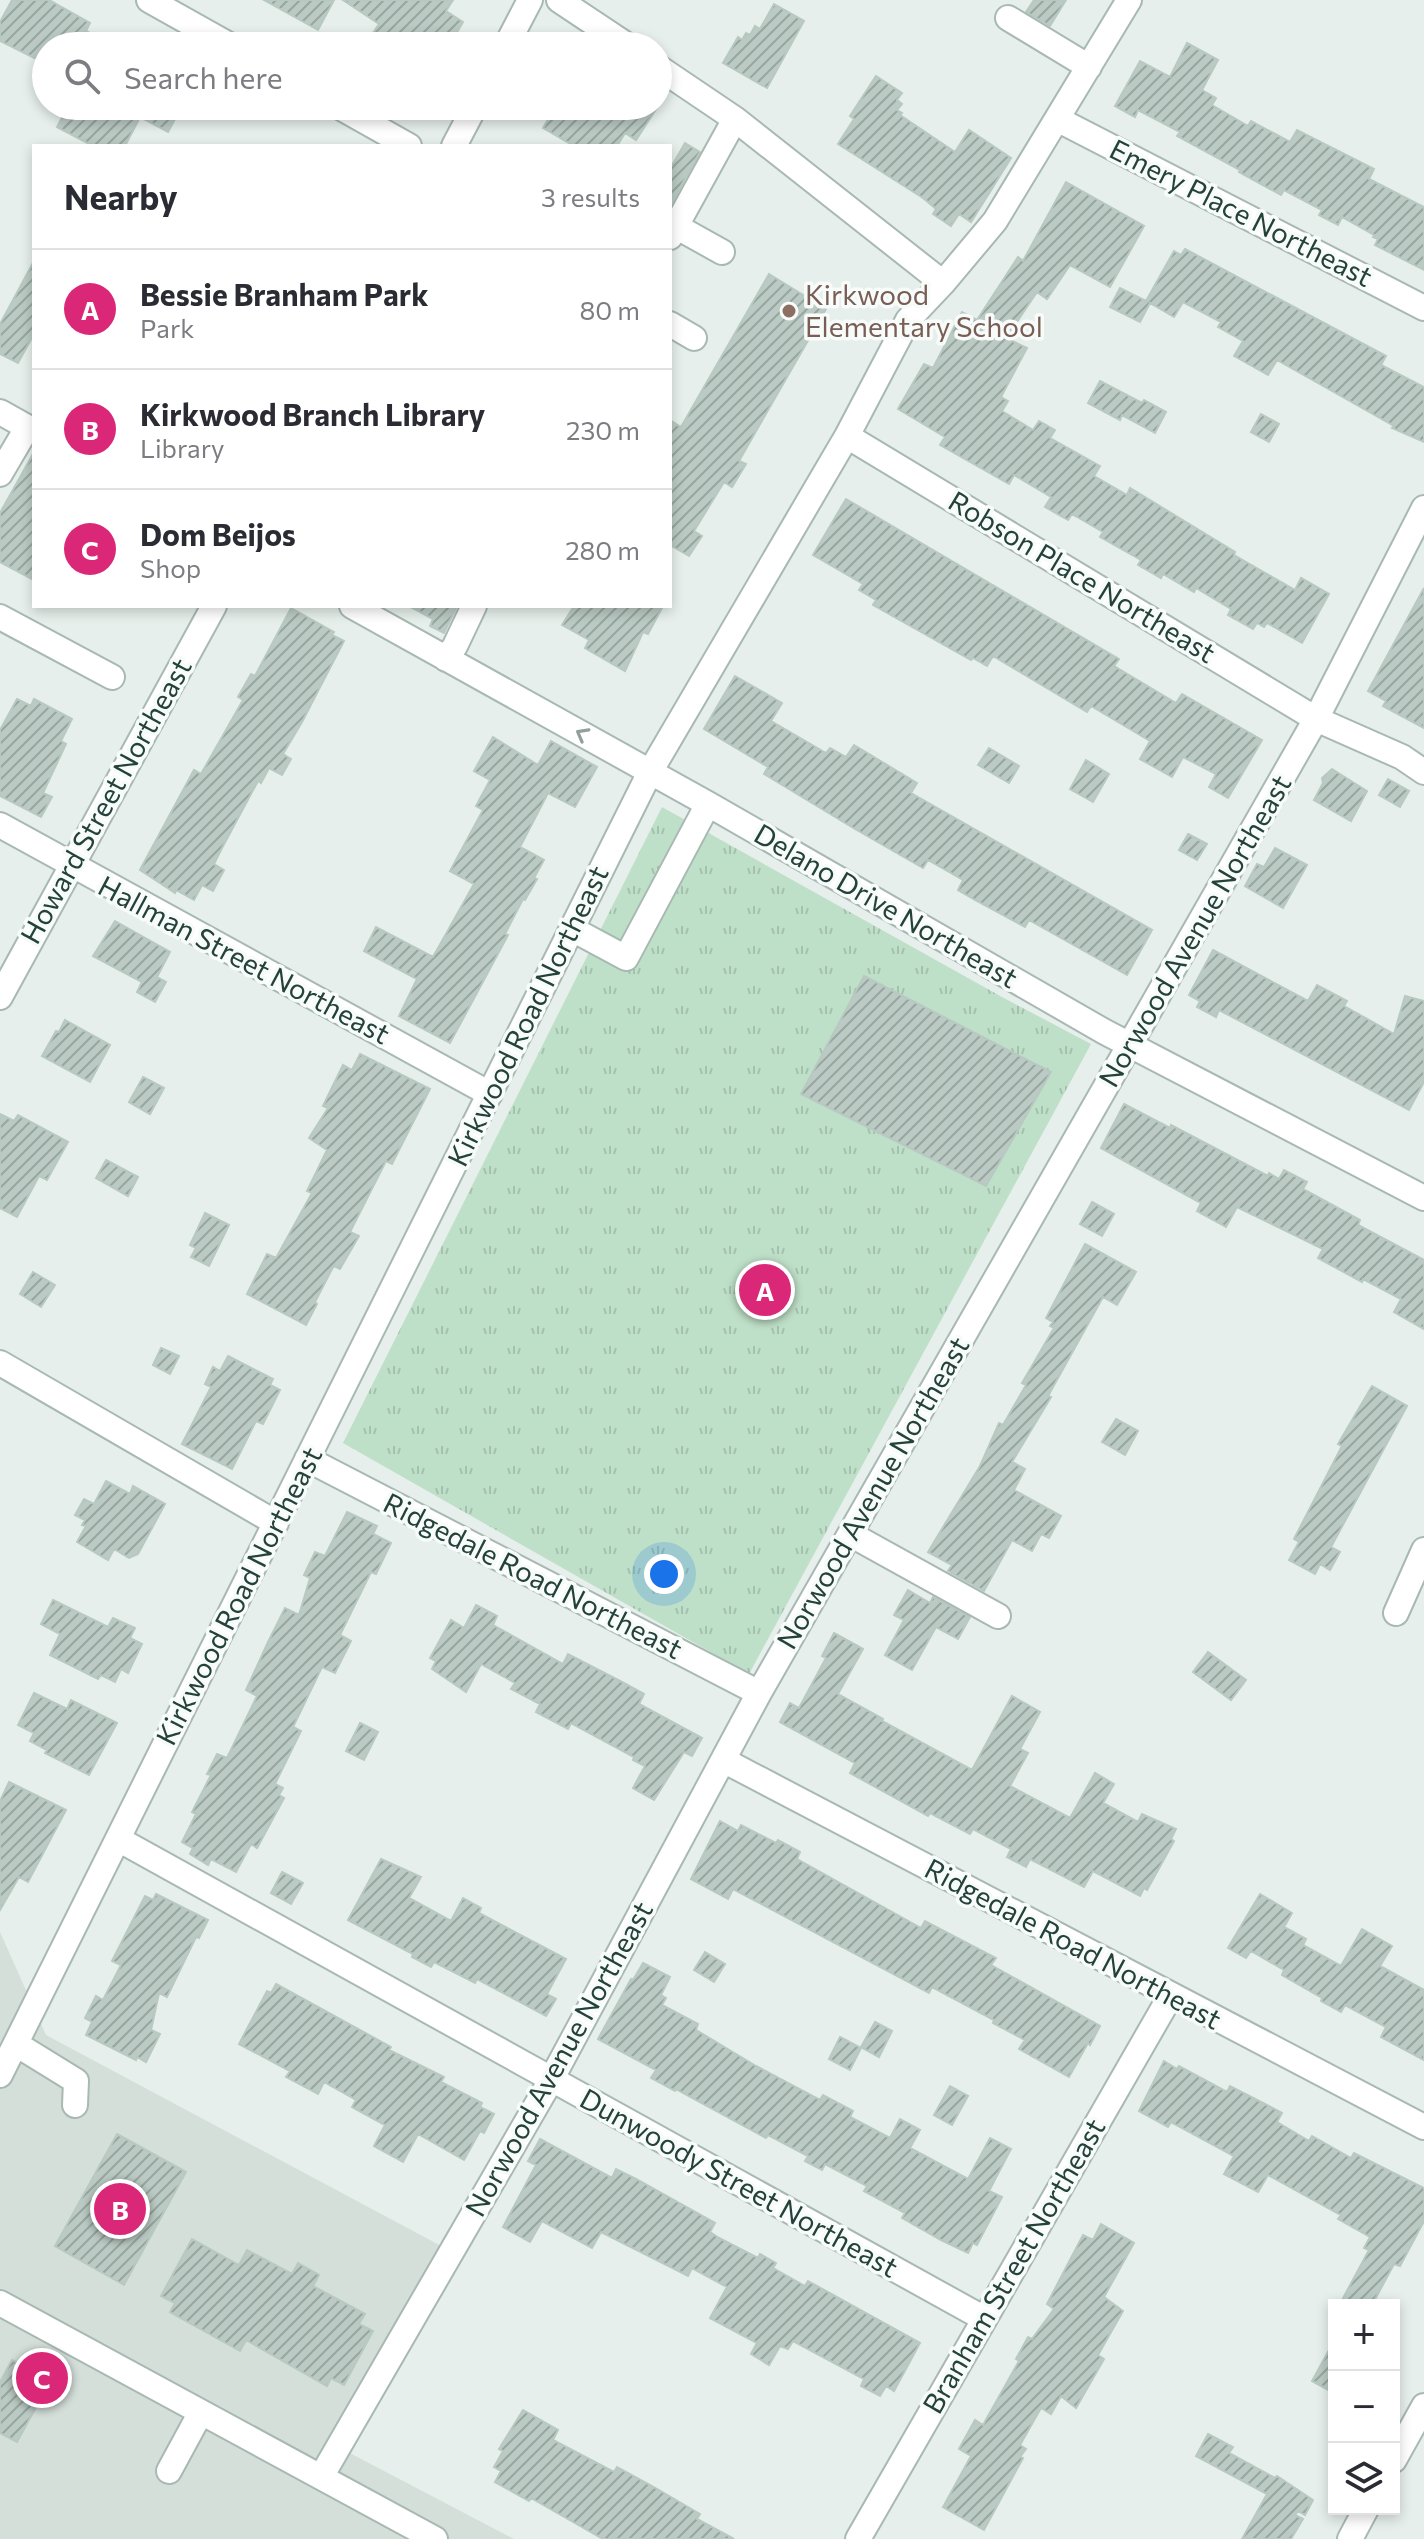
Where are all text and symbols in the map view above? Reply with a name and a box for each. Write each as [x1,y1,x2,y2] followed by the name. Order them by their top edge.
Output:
[32,32,672,120] search box
[60,54,104,98] icon: search
[124,58,283,95] text: Search here
[1104,131,1378,293] street label: Emery Place Northeast
[64,175,178,217] text: Nearby
[541,181,640,212] text: 3 results
[140,275,428,312] text: Bessie Branham Park
[805,277,1043,343] place label: Kirkwood Elementary School
[81,294,99,325] text: A
[580,294,640,325] text: 80 m
[780,302,798,320] marker: Kirkwood Elementary School
[140,312,194,343] text: Park
[140,395,485,432] text: Kirkwood Branch Library
[81,414,99,445] text: B
[566,414,640,445] text: 230 m
[140,432,225,463] text: Library
[943,483,1222,669] street label: Robson Place Northeast
[140,515,296,552] text: Dom Beijos
[81,534,99,565] text: C
[565,534,640,565] text: 280 m
[140,552,201,583] text: Shop
[12,652,198,949] street label: Howard Street Northeast
[576,729,591,744] one-way arrow
[1091,768,1298,1093] street label: Norwood Avenue Northeast
[749,816,1024,994] street label: Delano Drive Northeast
[439,860,615,1171] street label: Kirkwood Road Northeast
[93,868,396,1050] street label: Hallman Street Northeast
[739,1260,791,1320] pin: A
[769,1330,976,1655] street label: Norwood Avenue Northeast
[148,1441,328,1750] street label: Kirkwood Road Northeast
[378,1485,689,1665] street label: Ridgedale Road Northeast
[644,1554,684,1594] your location
[919,1850,1227,2036] street label: Ridgedale Road Northeast
[457,1895,659,2222] street label: Norwood Avenue Northeast
[575,2080,904,2284] street label: Dunwoody Street Northeast
[915,2112,1112,2419] street label: Branham Street Northeast
[94,2179,146,2239] pin: B
[1328,2299,1400,2515] map controls
[1328,2299,1400,2371] button: +
[16,2348,68,2408] pin: C
[1328,2371,1400,2443] button: −
[1328,2443,1400,2515] button: layers

